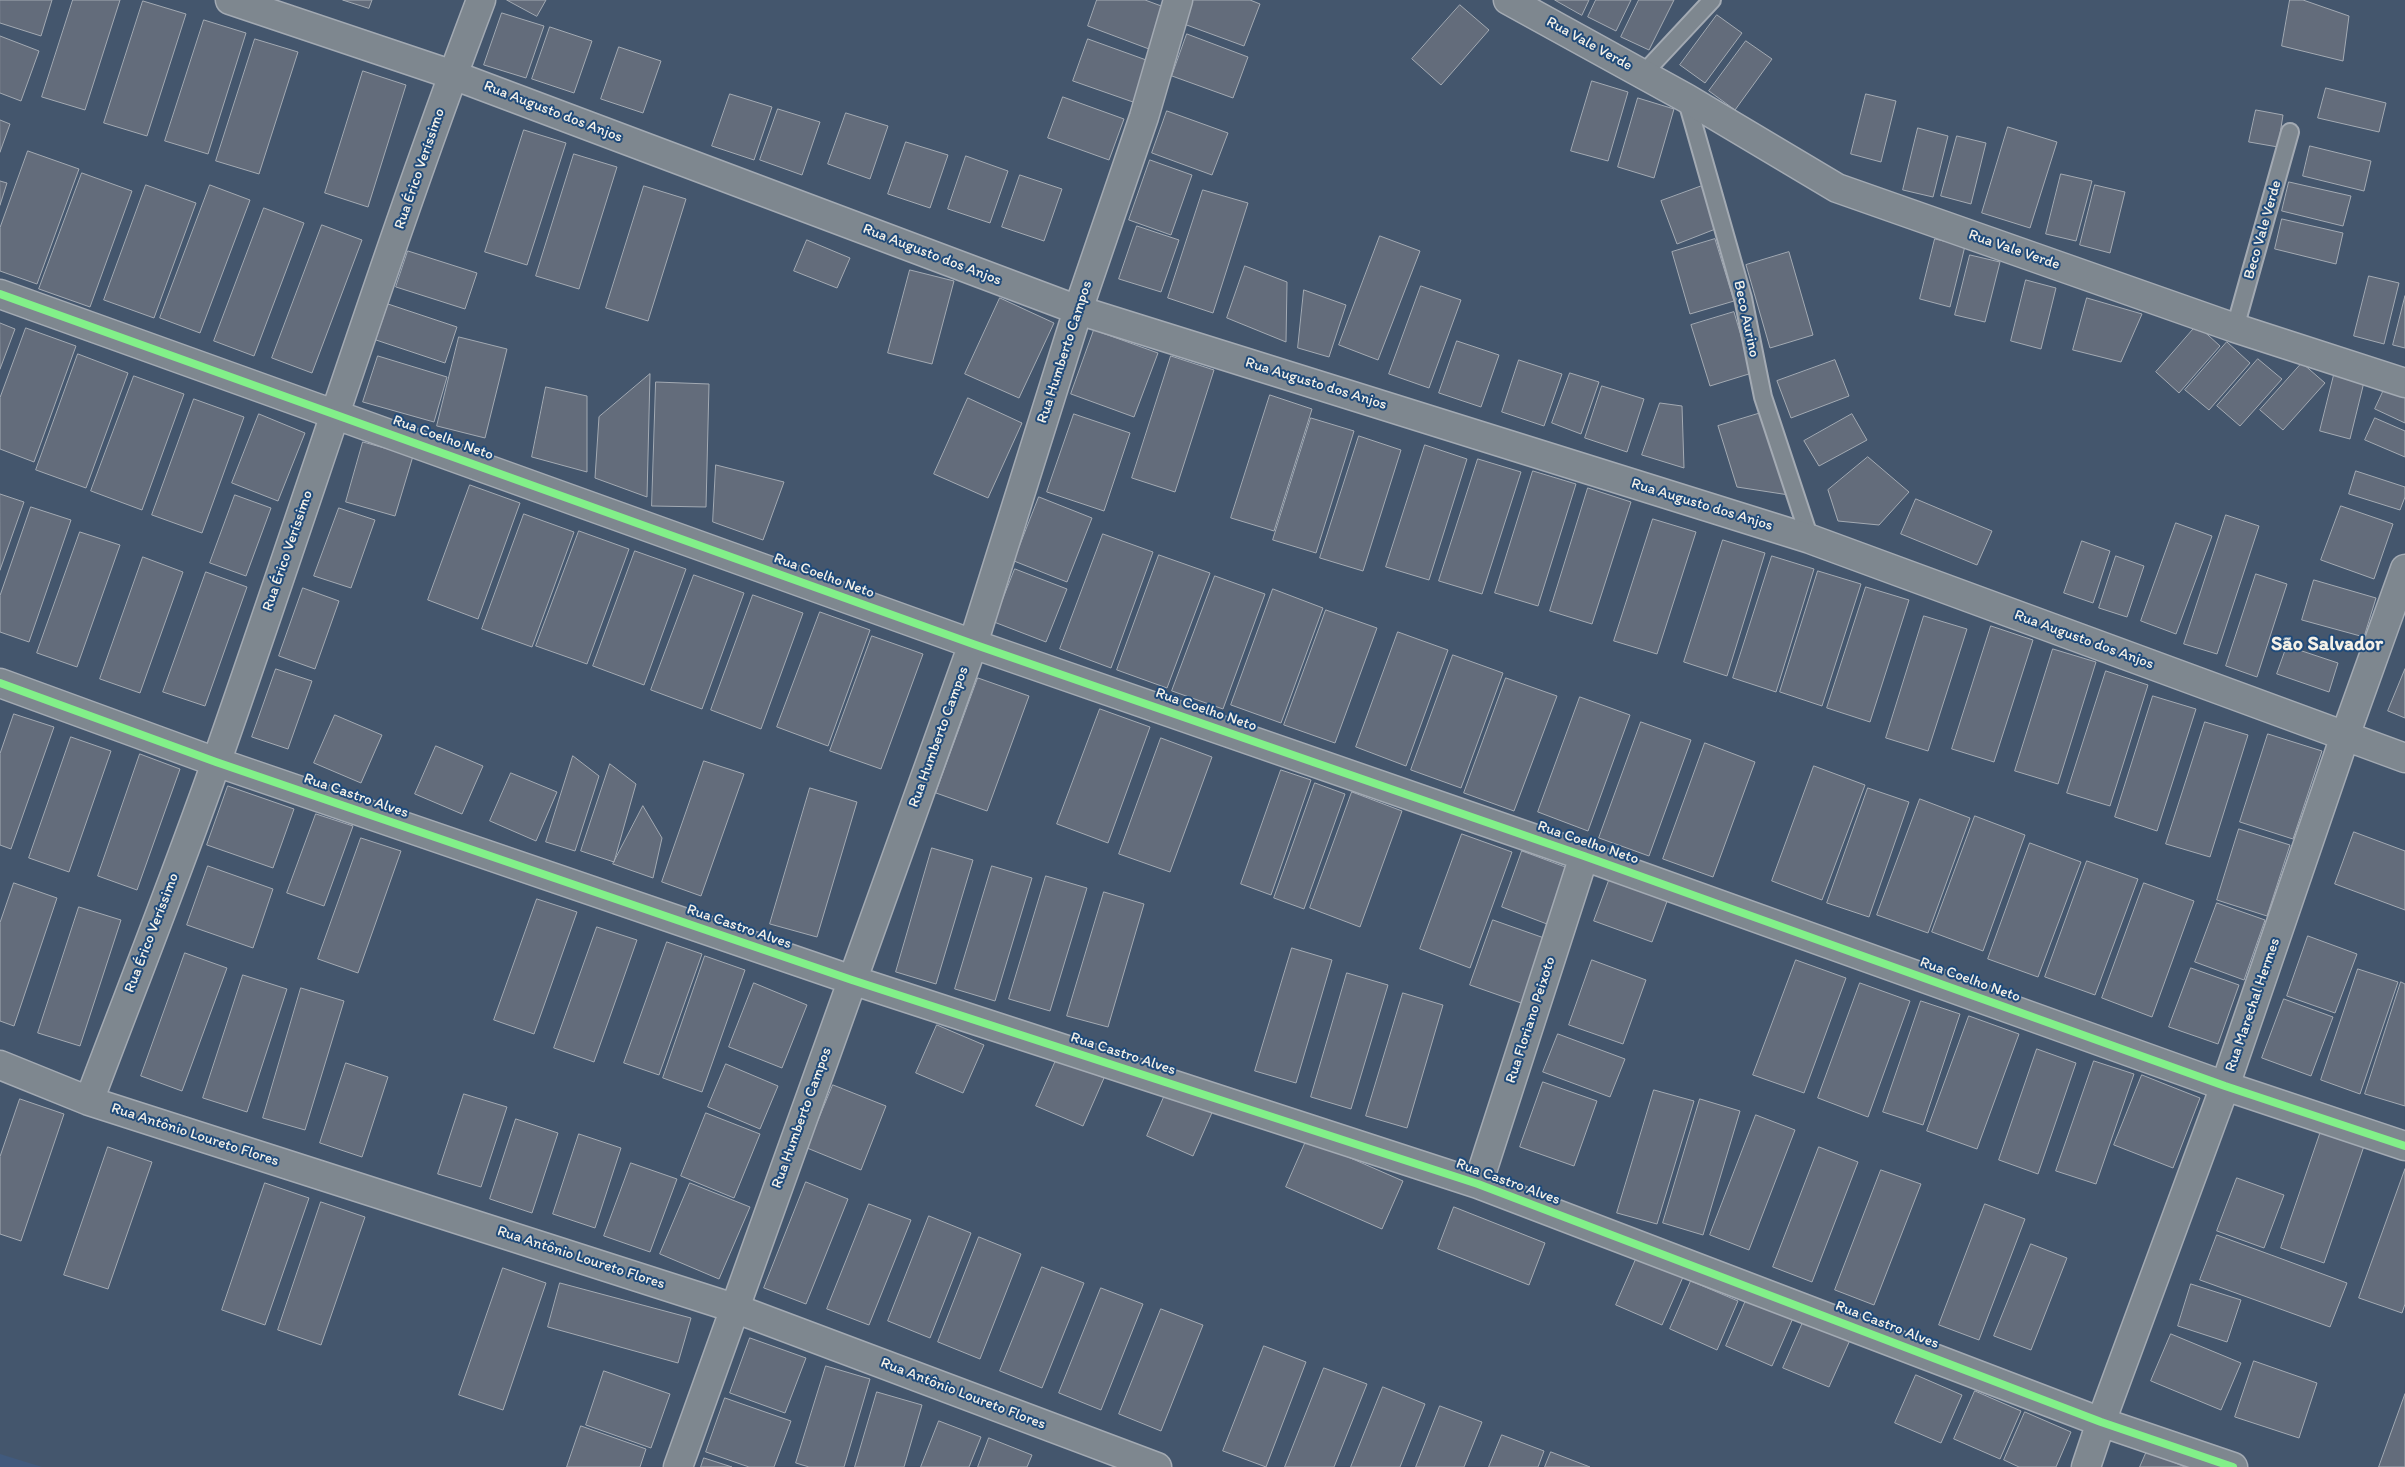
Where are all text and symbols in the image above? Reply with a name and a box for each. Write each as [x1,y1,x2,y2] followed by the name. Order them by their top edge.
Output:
[1543,13,1635,75] street label: Rua Vale Verde
[481,77,625,147] street label: Rua Augusto dos Anjos
[391,106,449,232] street label: Rua Érico Veríssimo
[2240,178,2286,282] street label: Beco Vale Verde
[860,220,1004,290] street label: Rua Augusto dos Anjos
[1966,226,2062,274] street label: Rua Vale Verde
[1033,278,1097,426] street label: Rua Humberto Campos
[1729,279,1763,359] street label: Beco Aurino
[1243,354,1389,414] street label: Rua Augusto dos Anjos
[390,411,496,465] street label: Rua Coelho Neto
[1629,475,1775,535] street label: Rua Augusto dos Anjos
[259,488,317,614] street label: Rua Érico Veríssimo
[771,549,877,603] street label: Rua Coelho Neto
[2012,606,2156,674] street label: Rua Augusto dos Anjos
[2271,633,2383,657] district label: São Salvador
[905,664,973,810] street label: Rua Humberto Campos
[1153,684,1259,736] street label: Rua Coelho Neto
[301,770,411,822] street label: Rua Castro Alves
[1535,817,1641,869] street label: Rua Coelho Neto
[121,871,183,995] street label: Rua Érico Veríssimo
[684,901,794,953] street label: Rua Castro Alves
[2222,936,2284,1074] street label: Rua Marechal Hermes
[1917,953,2023,1007] street label: Rua Coelho Neto
[1502,954,1560,1086] street label: Rua Floriano Peixoto
[1068,1029,1178,1079] street label: Rua Castro Alves
[768,1045,836,1191] street label: Rua Humberto Campos
[109,1099,281,1171] street label: Rua Antônio Loureto Flores
[1453,1155,1563,1209] street label: Rua Castro Alves
[495,1222,667,1294] street label: Rua Antônio Loureto Flores
[1833,1297,1941,1353] street label: Rua Castro Alves
[878,1354,1048,1434] street label: Rua Antônio Loureto Flores

